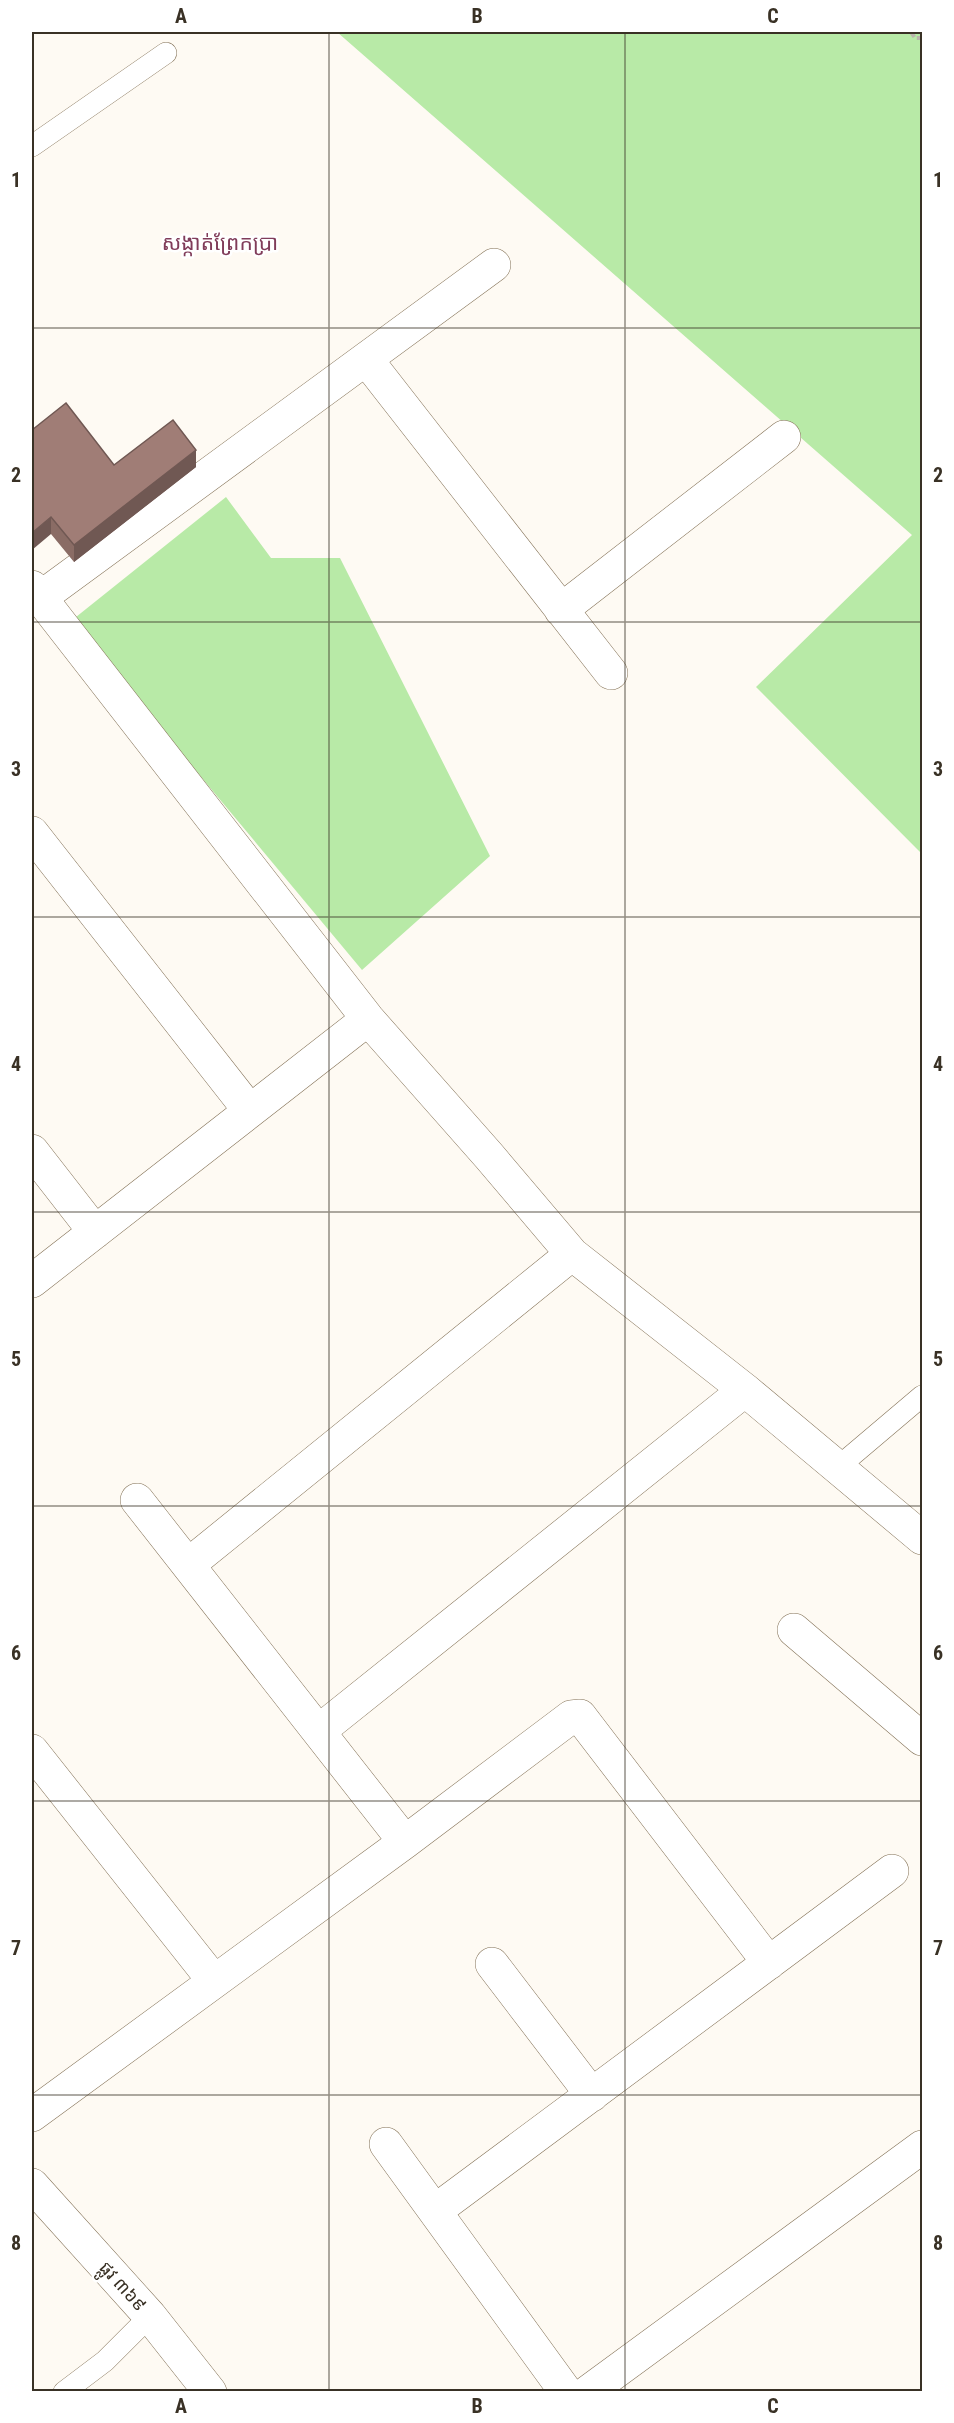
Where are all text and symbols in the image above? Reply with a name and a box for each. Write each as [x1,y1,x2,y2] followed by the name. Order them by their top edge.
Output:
[175,4,187,28] text: A
[471,4,483,28] text: B
[767,4,779,28] text: C
[11,168,21,192] text: 1
[933,168,943,192] text: 1
[162,231,278,257] district label: សង្កាត់ព្រែកប្រា
[11,463,21,487] text: 2
[933,463,943,487] text: 2
[11,757,21,781] text: 3
[933,757,943,781] text: 3
[11,1052,21,1076] text: 4
[933,1052,943,1076] text: 4
[11,1347,21,1371] text: 5
[933,1347,943,1371] text: 5
[11,1641,21,1665] text: 6
[933,1641,943,1665] text: 6
[11,1936,21,1960] text: 7
[933,1936,943,1960] text: 7
[11,2231,21,2255] text: 8
[933,2231,943,2255] text: 8
[90,2257,151,2319] street label: ផ្លូវ ៣៦៩
[175,2394,187,2418] text: A
[471,2394,483,2418] text: B
[767,2394,779,2418] text: C

